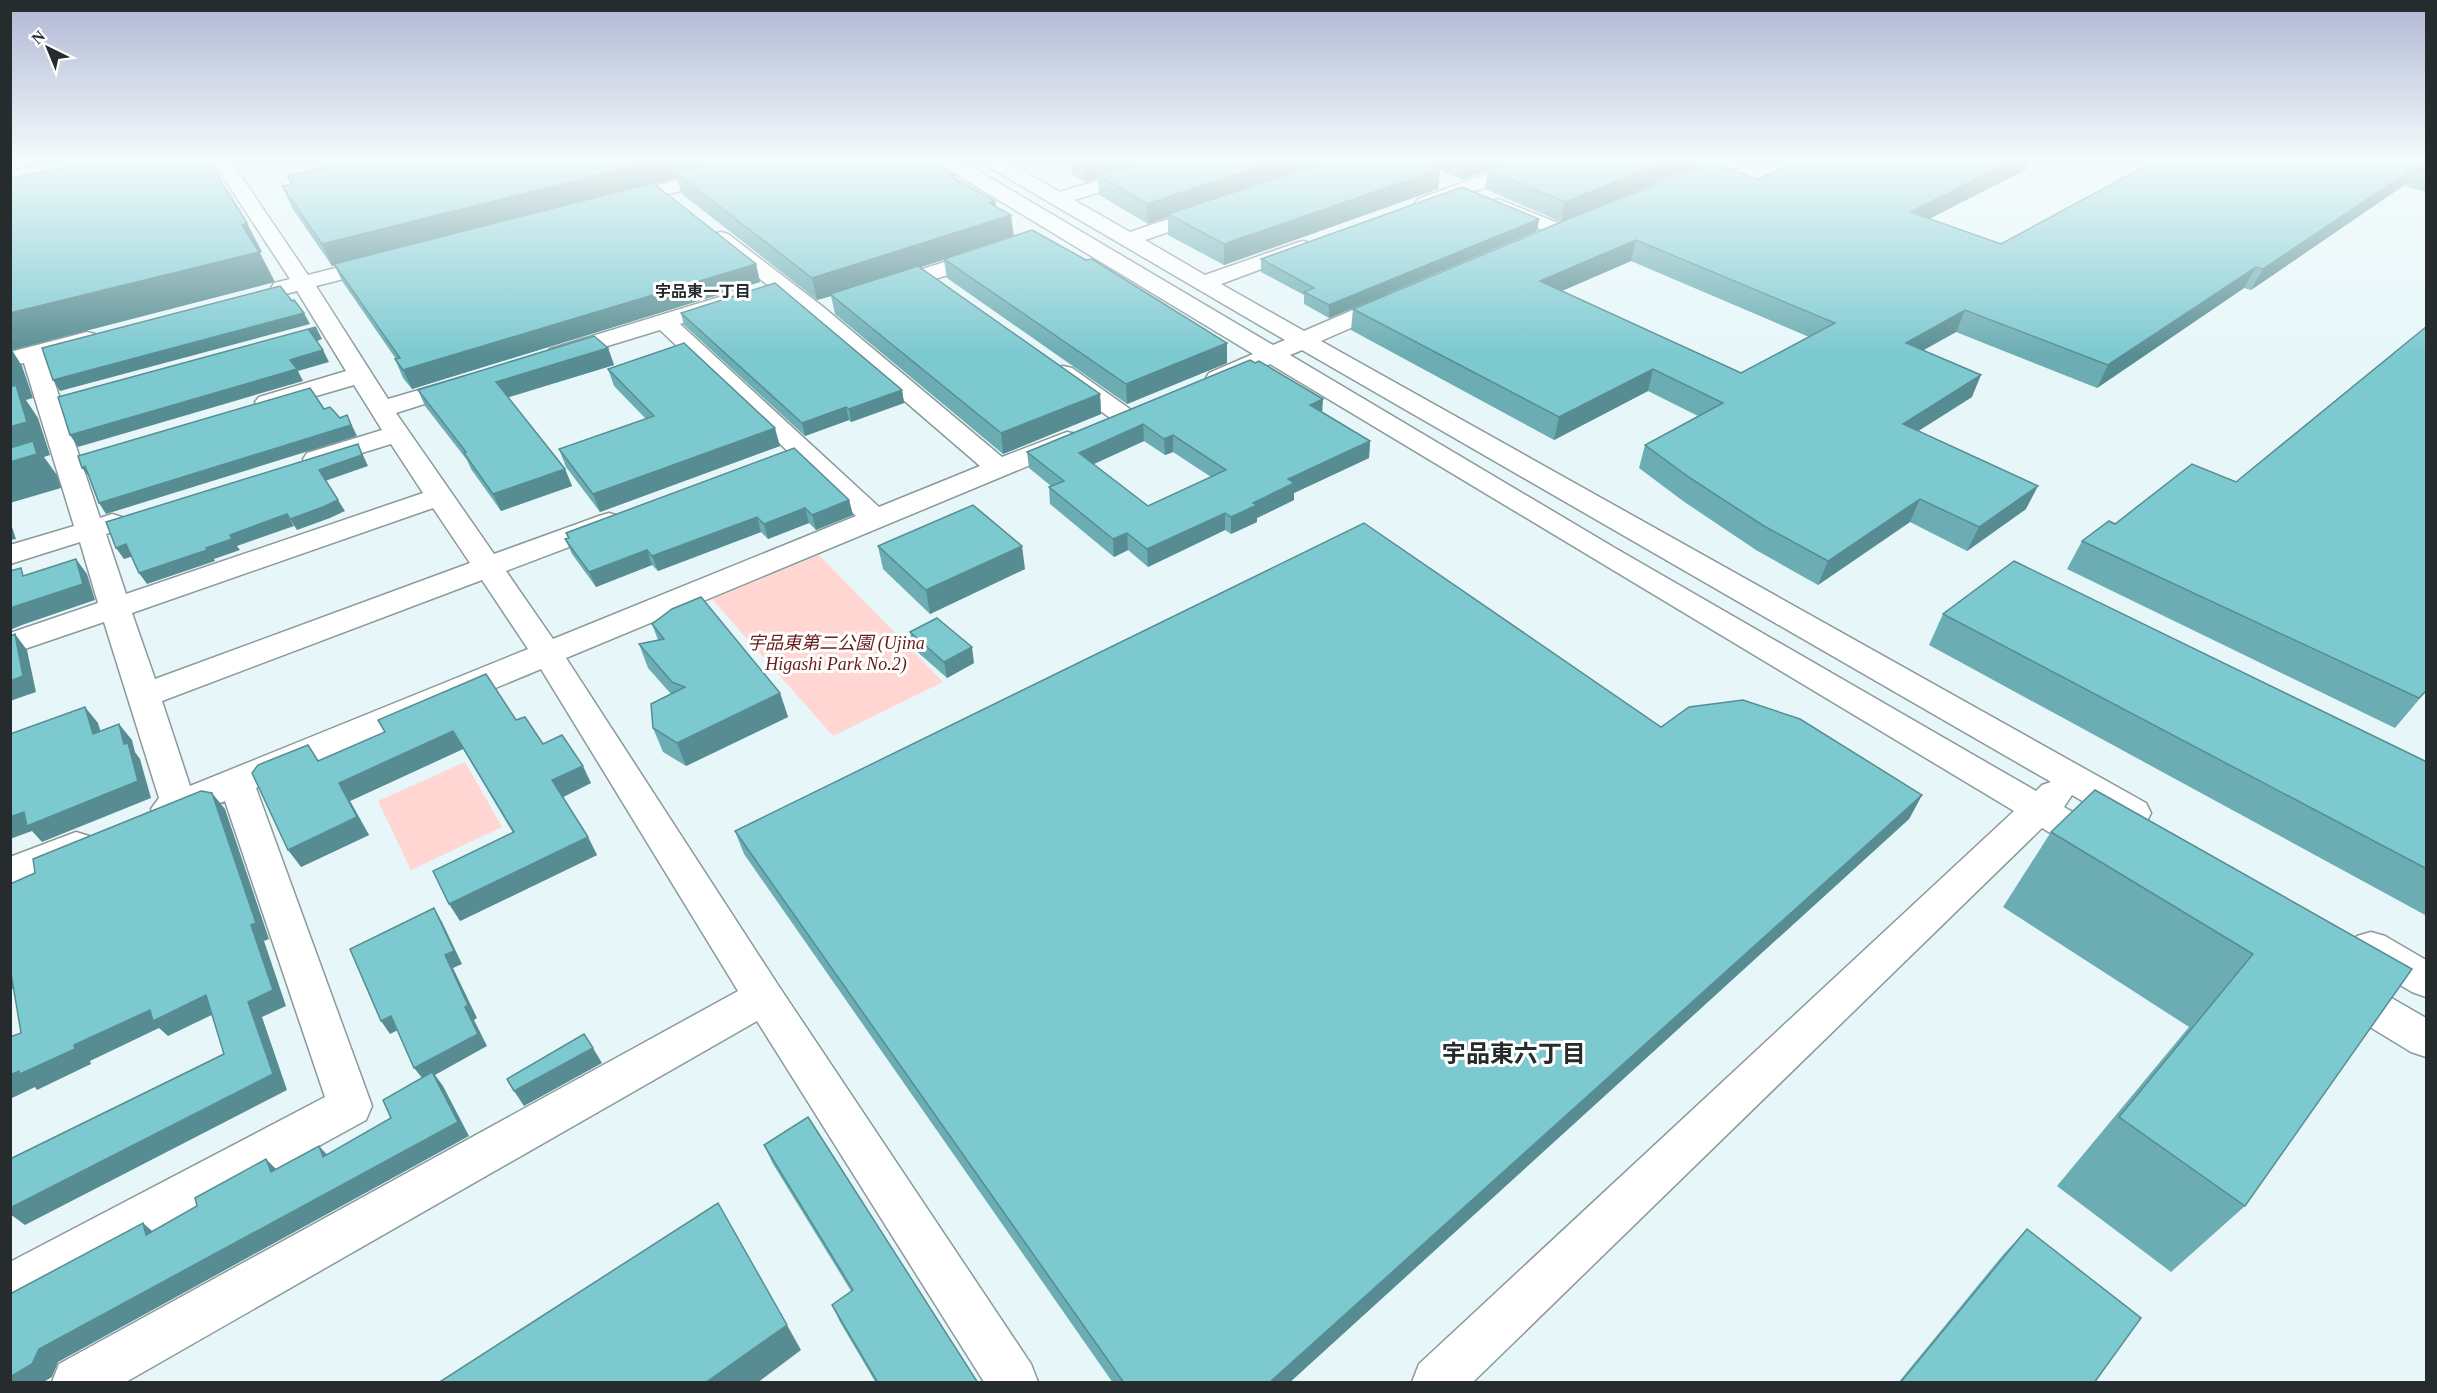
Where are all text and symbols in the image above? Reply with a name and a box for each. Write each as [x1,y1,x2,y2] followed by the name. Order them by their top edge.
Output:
[18,18,78,78] north arrow
[28,27,48,48] text: N
[655,283,751,300] district label: 宇品東一丁目
[747,633,925,675] park label: 宇品東第二公園 (Ujina Higashi Park No.2)
[1442,1041,1586,1067] district label: 宇品東六丁目

